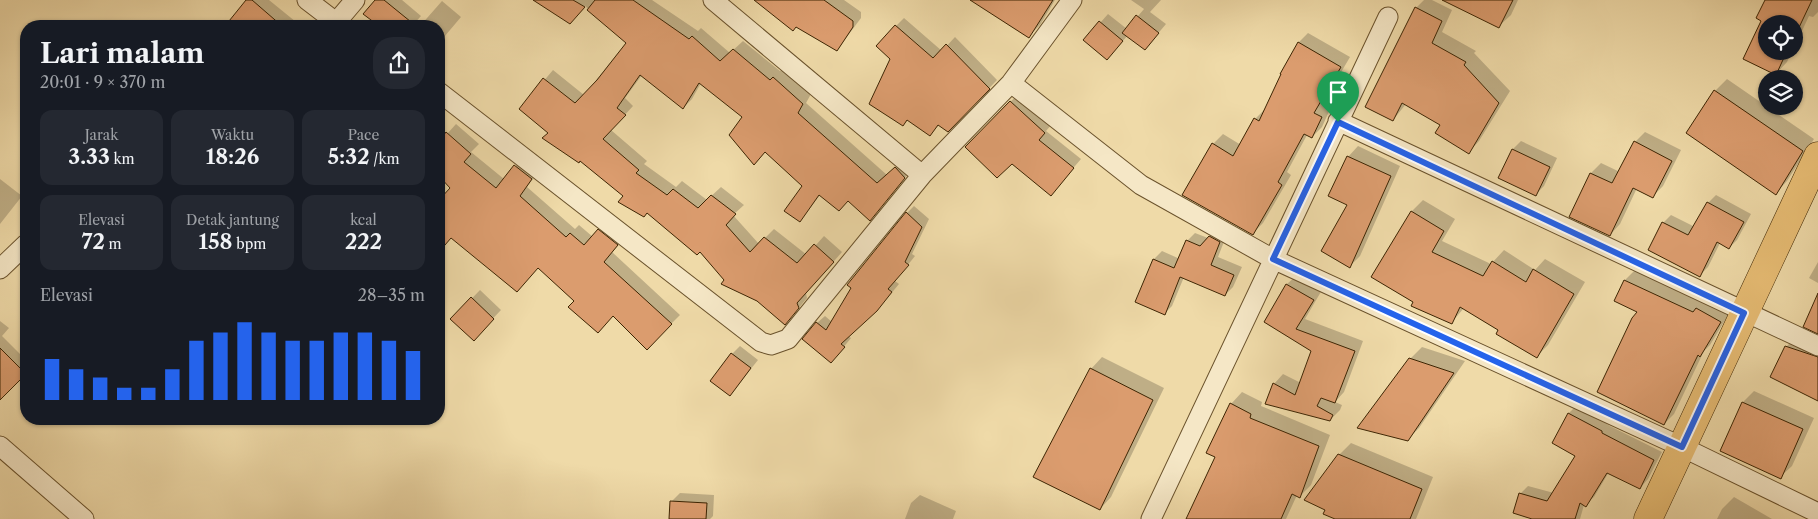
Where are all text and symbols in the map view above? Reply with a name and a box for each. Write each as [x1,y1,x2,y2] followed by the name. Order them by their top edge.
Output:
[1758,15,1803,115] map controls
[1758,15,1803,60] button: locate
[40,36,204,70] text: Lari malam
[373,37,425,89] button: share
[1758,70,1803,115] button: layers
[1317,71,1359,122] pin
[40,72,165,92] text: 20:01 · 9 × 370 m
[1324,78,1352,106] icon: arrive
[85,126,118,144] text: Jarak
[211,126,254,144] text: Waktu
[348,126,379,144] text: Pace
[68,144,110,169] text: 3.33
[206,144,259,169] text: 18:26
[327,144,370,169] text: 5:32
[110,150,135,168] text: km
[370,150,400,168] text: /km
[78,211,125,229] text: Elevasi
[186,211,279,229] text: Detak jantung
[350,211,377,229] text: kcal
[81,229,105,254] text: 72
[199,229,233,254] text: 158
[345,229,382,254] text: 222
[105,235,122,253] text: m
[233,235,266,253] text: bpm
[40,285,93,305] text: Elevasi
[358,285,425,305] text: 28–35 m

